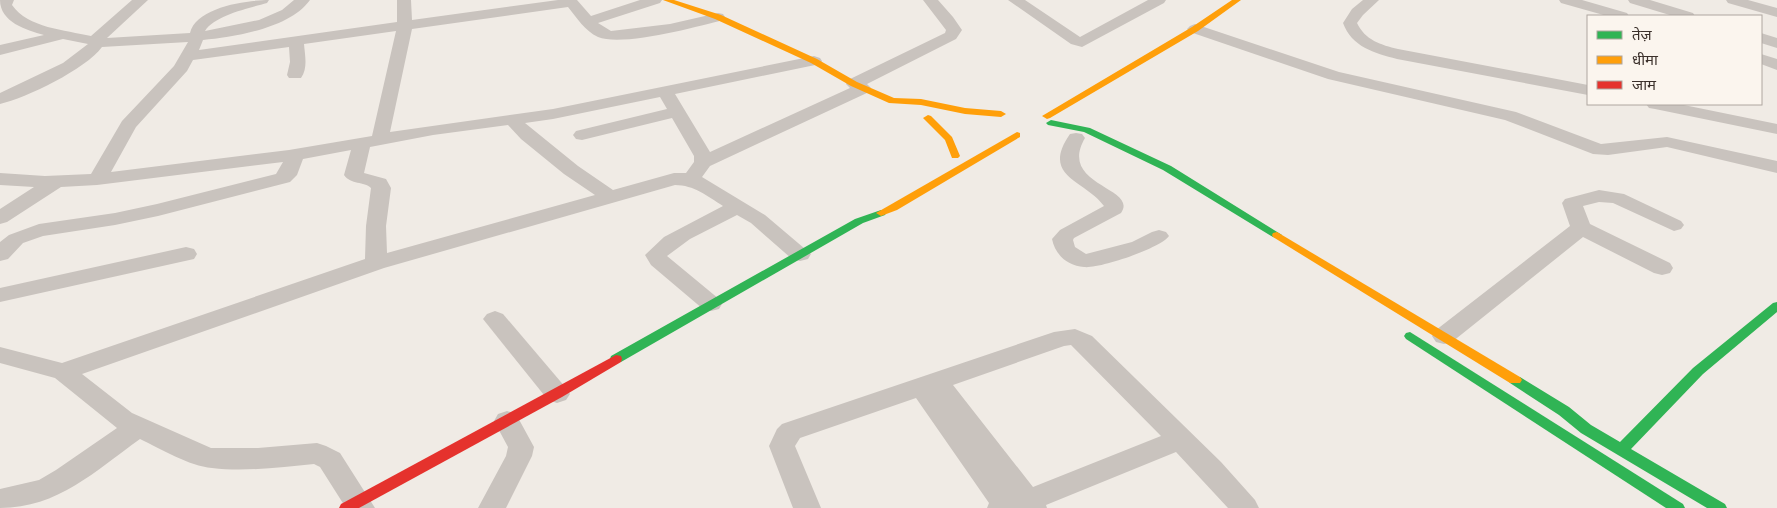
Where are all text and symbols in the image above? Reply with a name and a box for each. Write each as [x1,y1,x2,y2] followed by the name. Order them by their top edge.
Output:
[1587,15,1762,105] legend
[1632,25,1653,44] text: तेज़
[1632,50,1659,69] text: धीमा
[1632,75,1657,94] text: जाम

